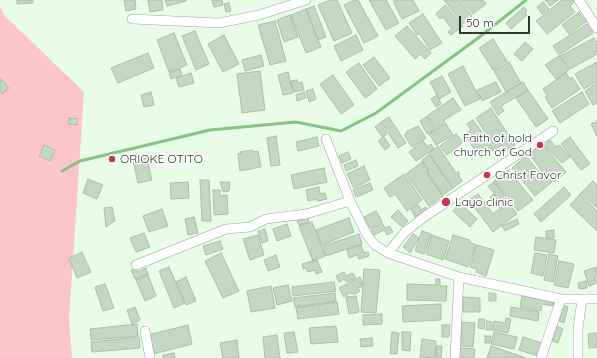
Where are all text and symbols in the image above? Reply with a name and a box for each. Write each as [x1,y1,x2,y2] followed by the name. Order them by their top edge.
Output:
[461,8,532,34] scale bar
[466,15,494,30] text: 50 m
[454,131,532,159] place label: Faith of hold church of God
[535,140,545,150] marker: Faith of hold church of God
[120,152,203,166] place label: ORIOKE OTITO
[107,154,117,164] marker: ORIOKE OTITO
[495,168,562,182] place label: Christ Favor
[482,170,492,180] marker: Christ Favor
[455,195,513,209] place label: Layo clinic
[440,196,452,208] marker: Layo clinic

